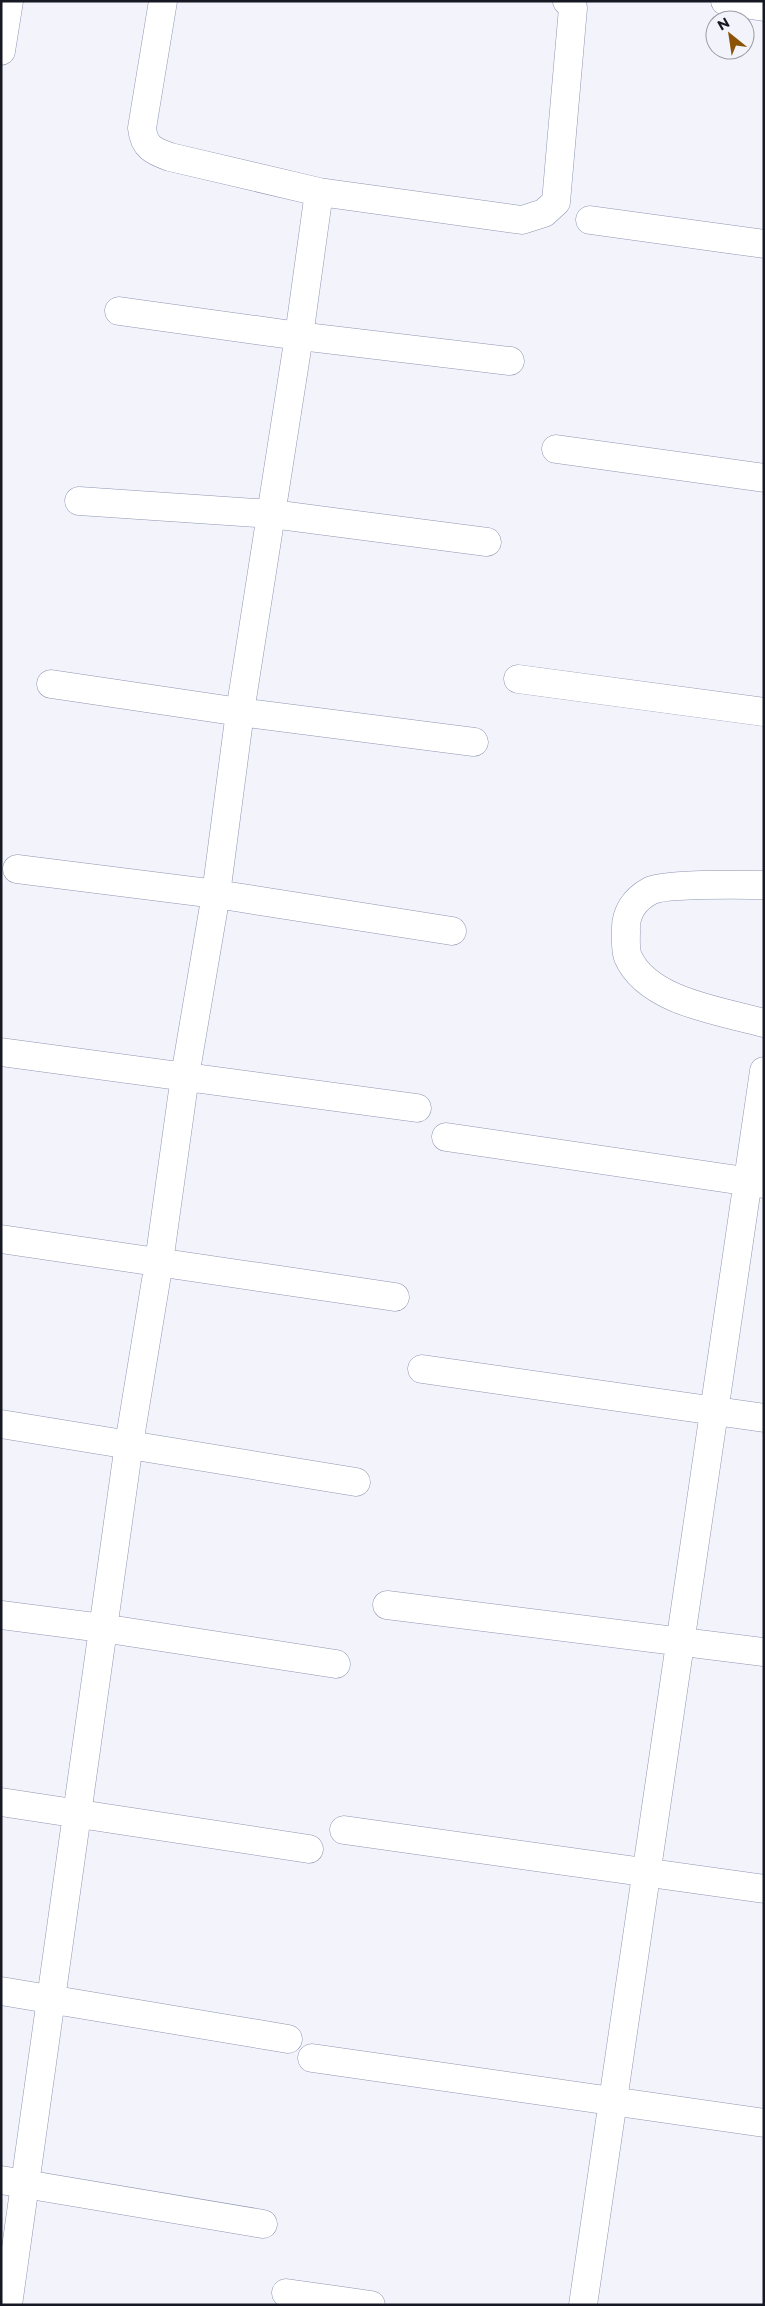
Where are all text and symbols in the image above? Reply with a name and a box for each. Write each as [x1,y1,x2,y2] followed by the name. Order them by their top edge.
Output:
[705,10,755,60] north arrow
[714,13,733,34] text: N

